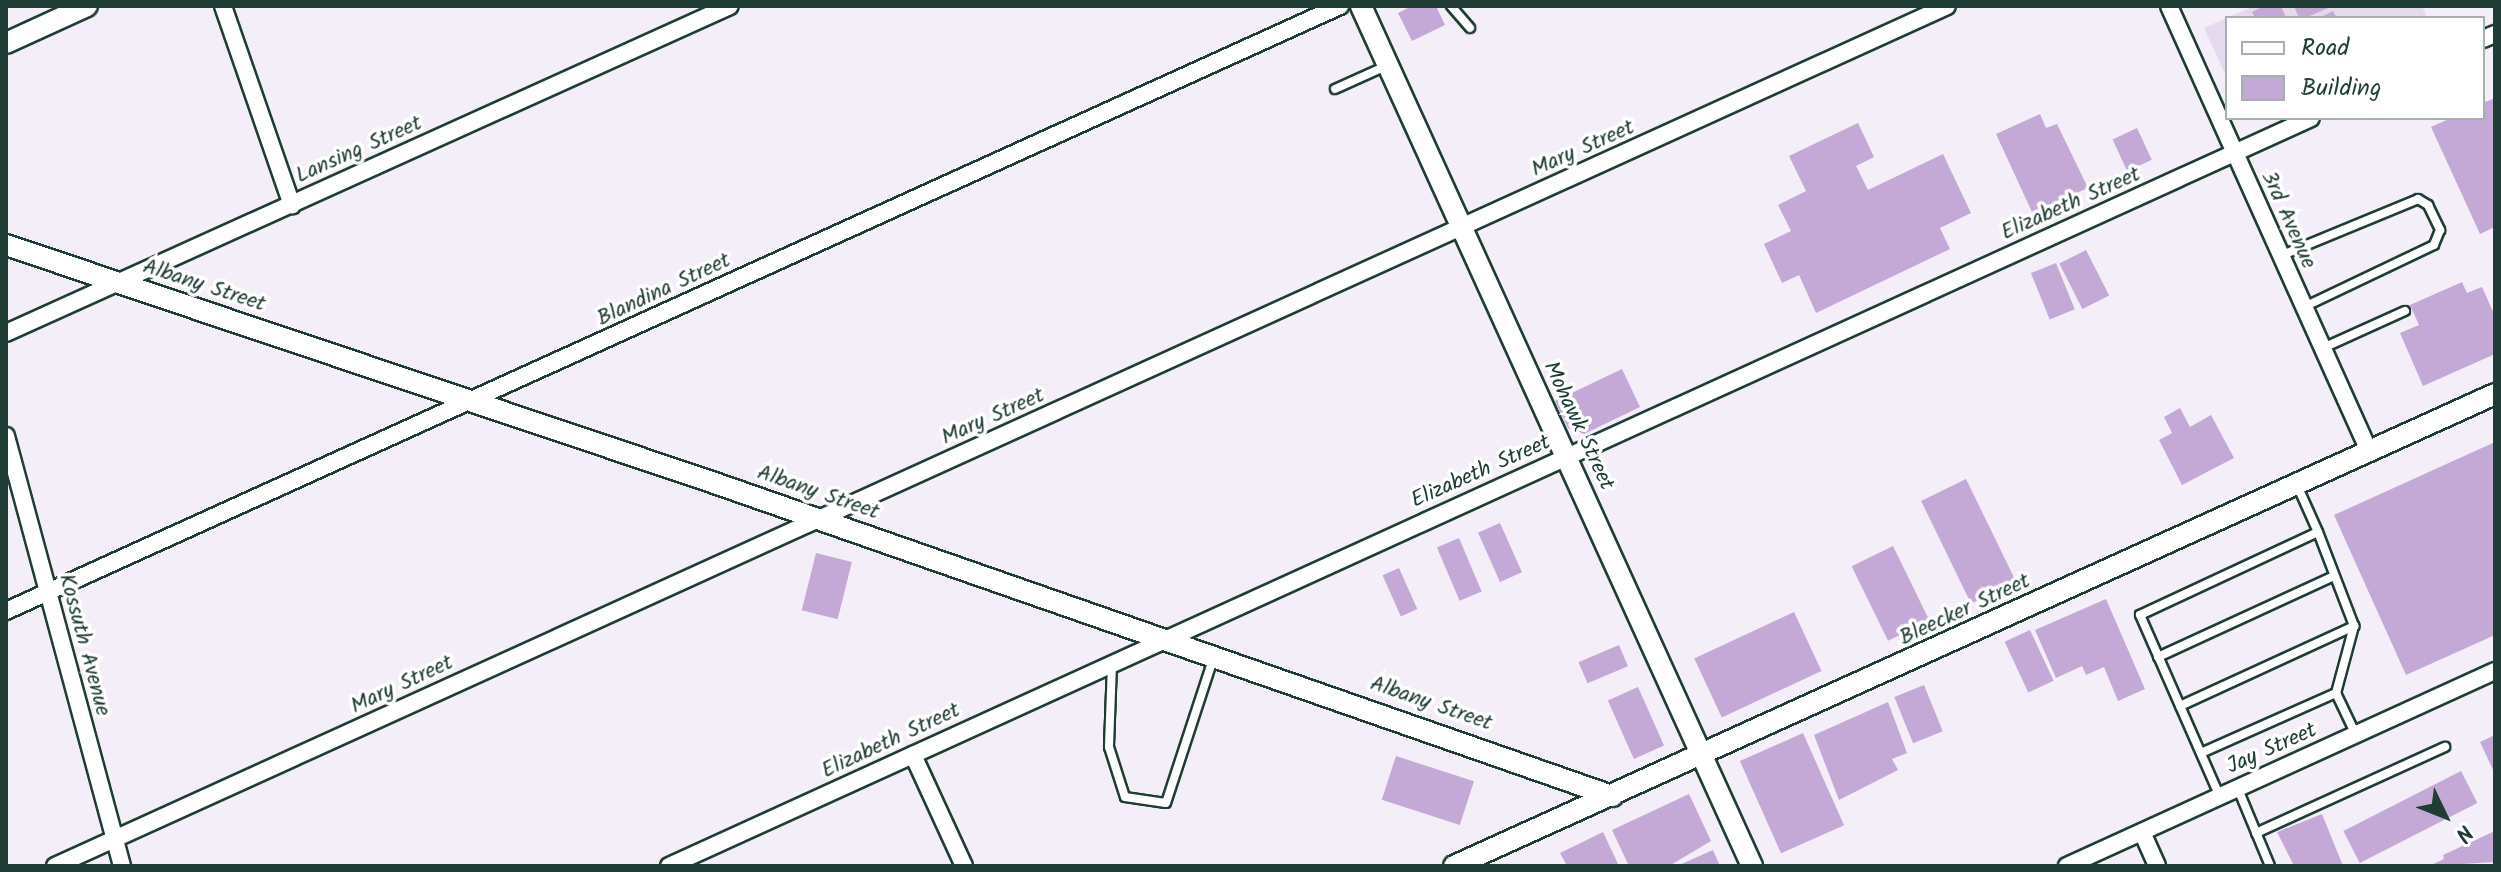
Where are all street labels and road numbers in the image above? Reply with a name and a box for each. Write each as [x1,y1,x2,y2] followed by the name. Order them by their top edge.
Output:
[292,110,426,190] street label: Lansing Street
[1527,115,1639,183] street label: Mary Street
[1997,161,2145,247] street label: Elizabeth Street
[2255,167,2321,273] street label: 3rd Avenue
[593,248,735,332] street label: Blandina Street
[139,254,269,318] street label: Albany Street
[1537,357,1619,495] street label: Mohawk Street
[937,383,1049,451] street label: Mary Street
[1407,429,1555,515] street label: Elizabeth Street
[754,460,882,526] street label: Albany Street
[1895,568,2035,652] street label: Bleecker Street
[52,571,116,719] street label: Kossuth Avenue
[347,650,457,720] street label: Mary Street
[1367,671,1495,737] street label: Albany Street
[818,697,964,785] street label: Elizabeth Street
[2223,718,2321,780] street label: Jay Street

